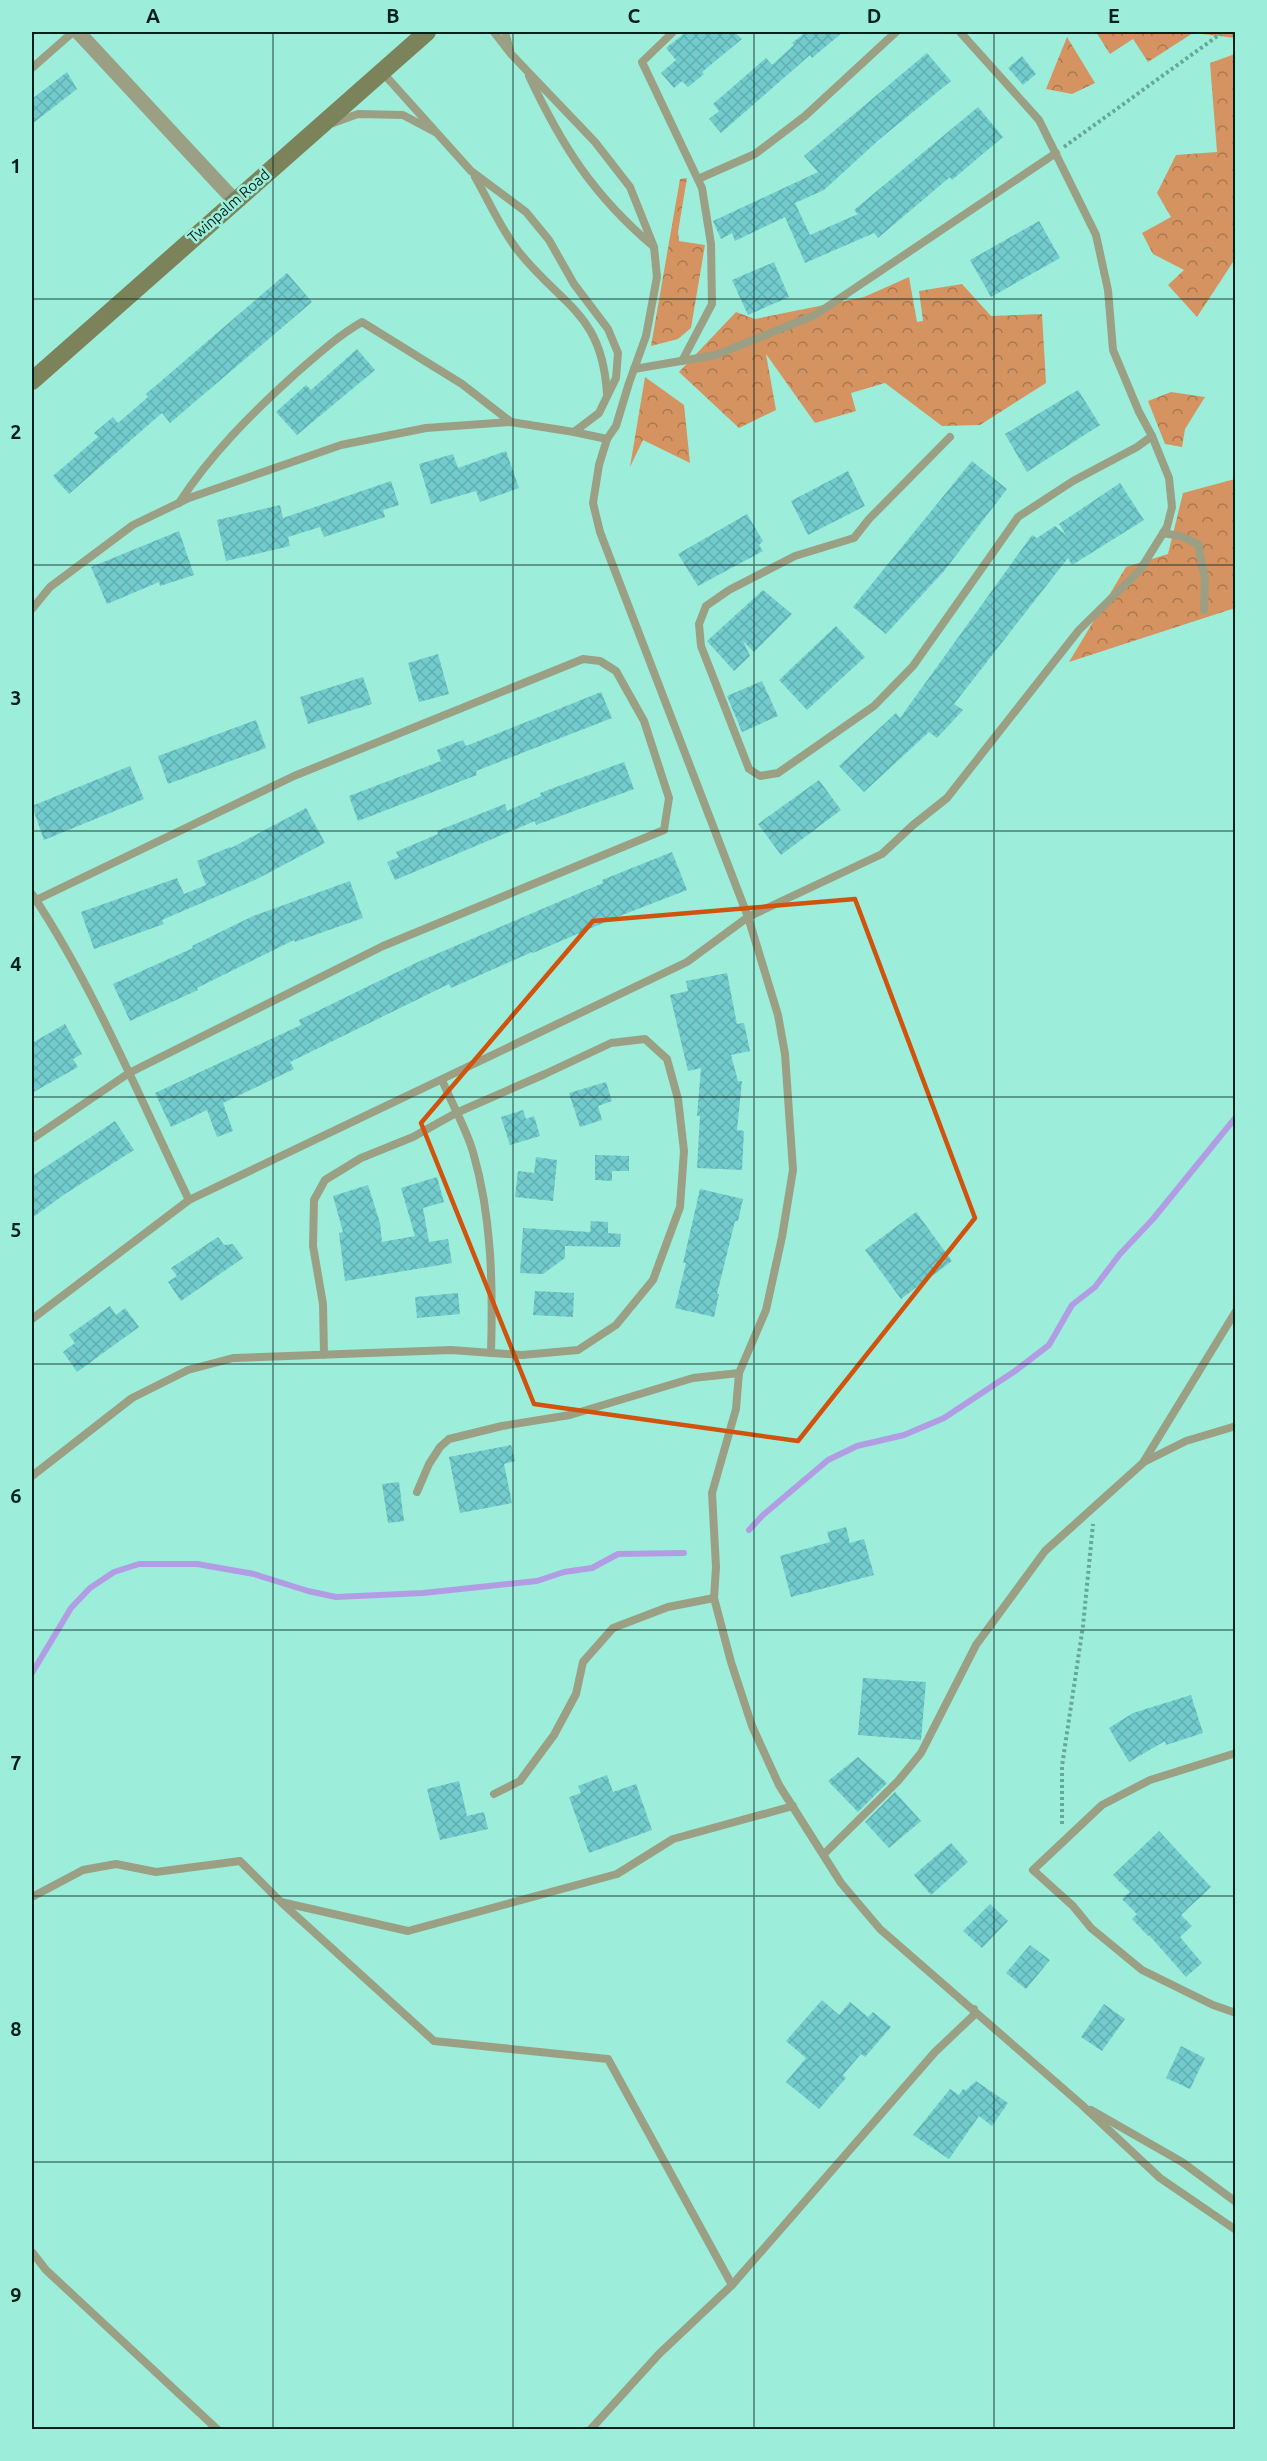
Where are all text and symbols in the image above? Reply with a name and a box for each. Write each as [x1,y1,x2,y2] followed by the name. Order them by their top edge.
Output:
[146,4,160,27] text: A
[386,4,400,27] text: B
[628,4,641,27] text: C
[867,4,881,27] text: D
[1108,4,1120,27] text: E
[10,154,22,177] text: 1
[184,166,273,246] street label: Twinpalm Road
[10,420,22,443] text: 2
[10,686,22,709] text: 3
[10,952,22,975] text: 4
[10,1218,22,1241] text: 5
[10,1484,22,1507] text: 6
[10,1751,22,1774] text: 7
[10,2017,22,2040] text: 8
[10,2283,22,2306] text: 9

